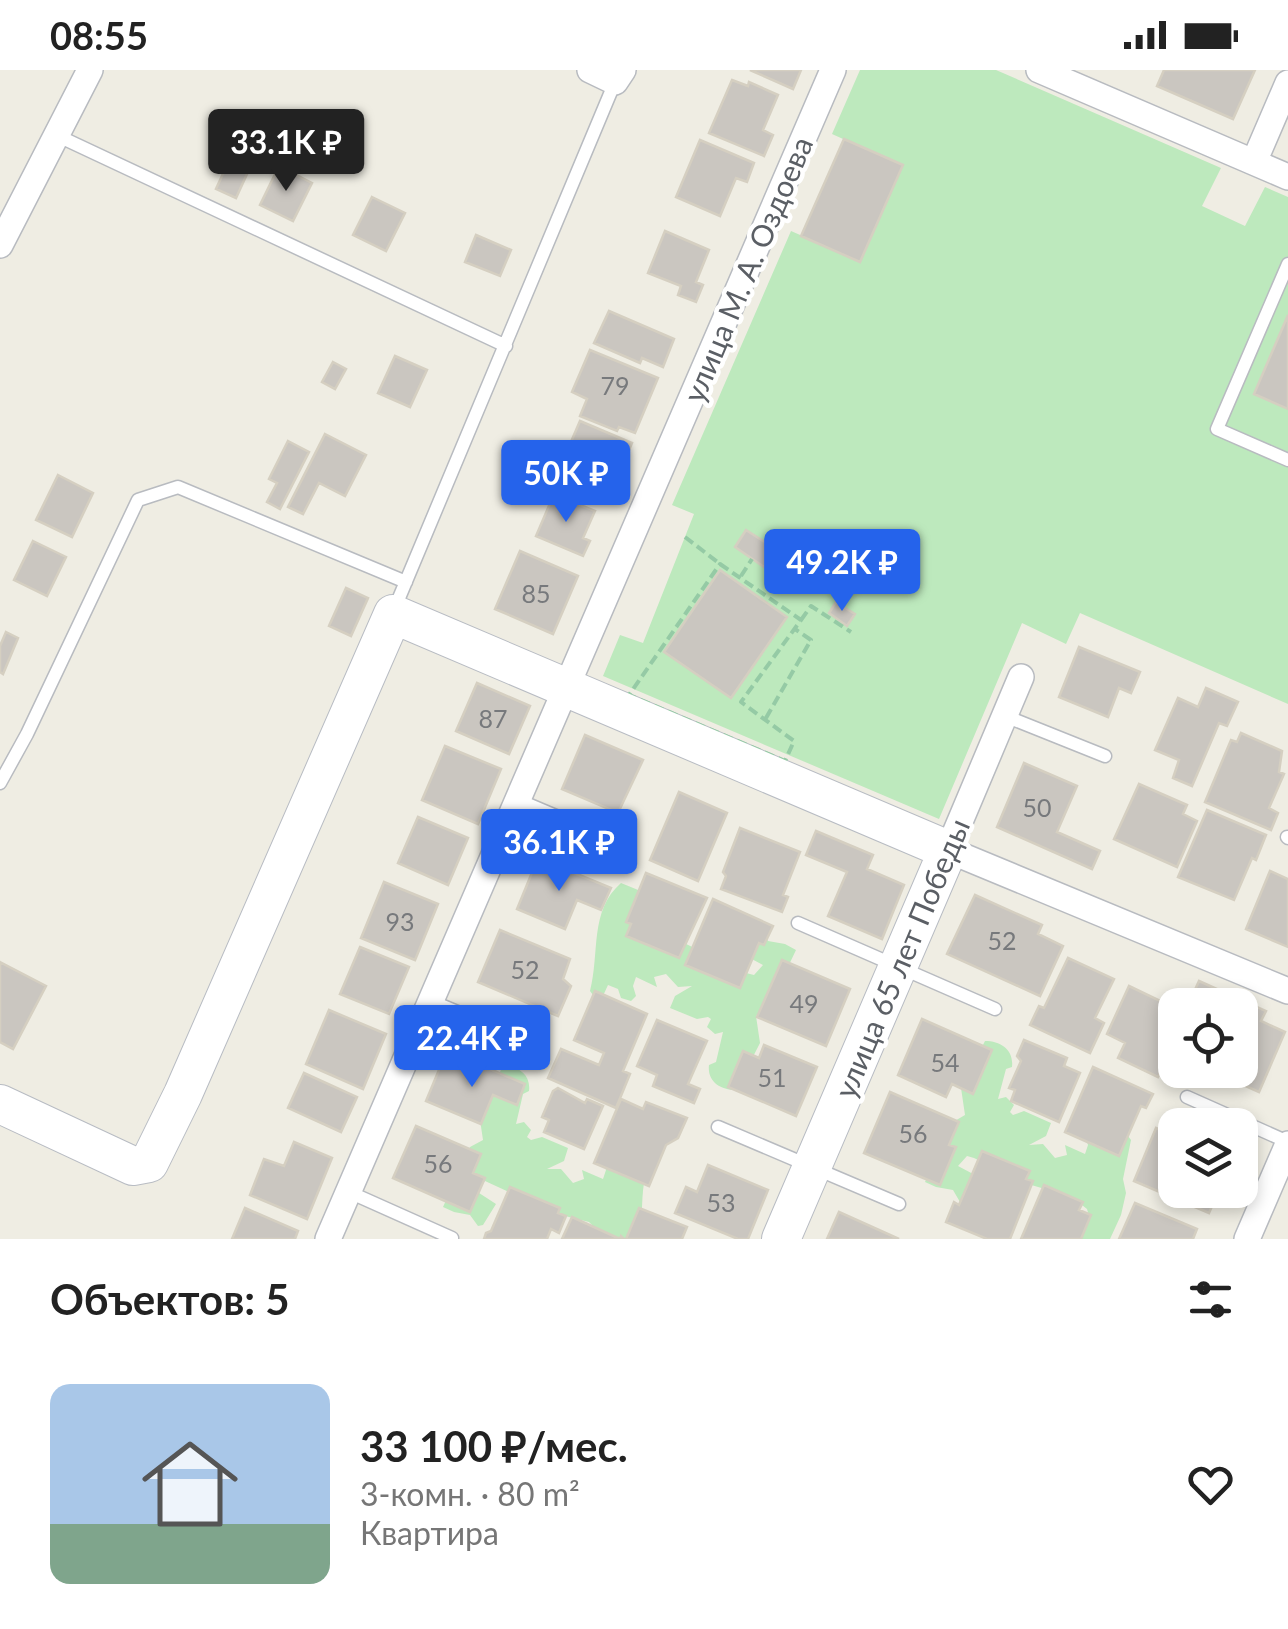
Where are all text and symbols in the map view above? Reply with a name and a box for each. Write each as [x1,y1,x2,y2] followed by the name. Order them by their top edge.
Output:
[50,12,148,58] text: 08:55
[194,109,378,194] pin: 33.1K ₽
[230,122,342,161] text: 33.1K ₽
[675,131,819,407] street label: улица М. А. Оздоева
[600,370,630,400] house number: 79
[496,440,636,525] pin: 50K ₽
[523,453,609,492] text: 50K ₽
[750,529,934,614] pin: 49.2K ₽
[786,542,898,581] text: 49.2K ₽
[521,578,551,608] house number: 85
[478,703,508,733] house number: 87
[1022,792,1052,822] house number: 50
[467,809,651,894] pin: 36.1K ₽
[826,813,976,1103] street label: улица 65 лет Победы
[503,822,615,861] text: 36.1K ₽
[385,906,415,936] house number: 93
[987,925,1017,955] house number: 52
[510,954,540,984] house number: 52
[789,988,819,1018] house number: 49
[1158,988,1258,1208] map controls
[1158,988,1258,1088] button: locate
[380,1005,564,1090] pin: 22.4K ₽
[416,1018,528,1057] text: 22.4K ₽
[930,1047,960,1077] house number: 54
[757,1062,787,1092] house number: 51
[1158,1108,1258,1208] button: layers
[898,1118,928,1148] house number: 56
[423,1148,453,1178] house number: 56
[706,1187,736,1217] house number: 53
[1183,1272,1238,1327] icon: filters
[50,1274,290,1324] text: Объектов: 5
[360,1421,628,1471] text: 33 100 ₽/мес.
[130,1424,250,1544] icon: home
[1183,1457,1238,1512] icon: heart
[360,1474,580,1513] text: 3-комн. · 80 m²
[360,1513,499,1552] text: Квартира

